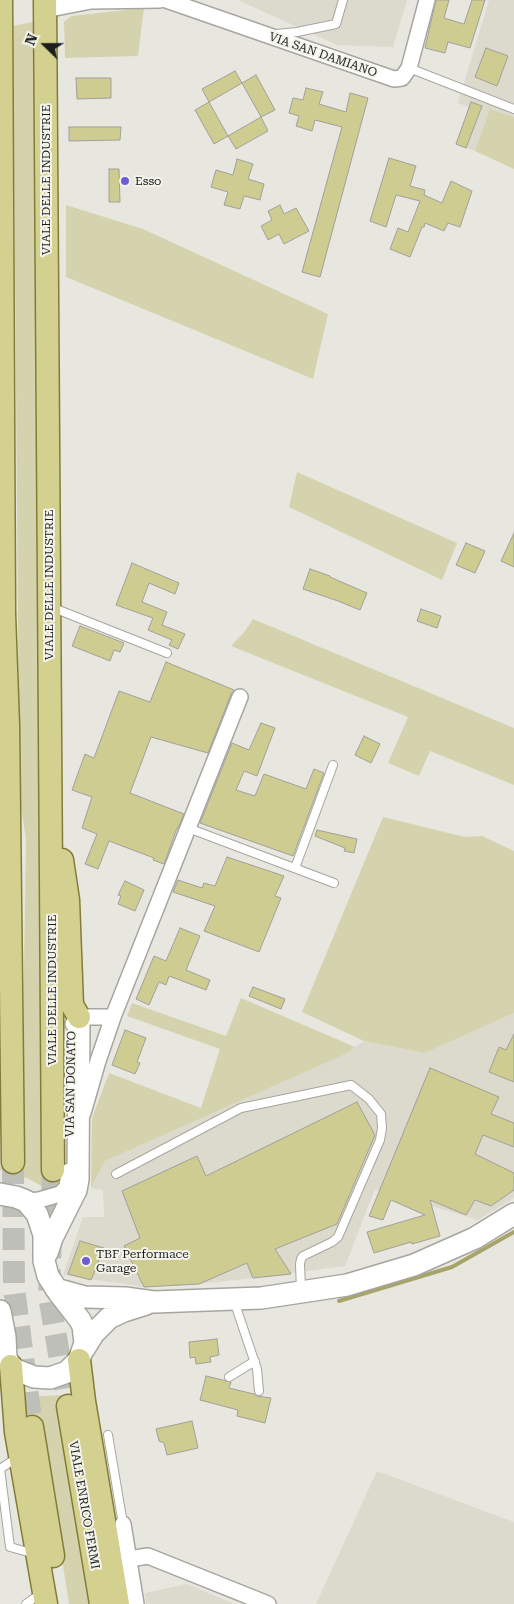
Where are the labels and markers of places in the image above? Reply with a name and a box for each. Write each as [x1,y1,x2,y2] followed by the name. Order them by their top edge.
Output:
[135,174,161,188] place label: Esso
[119,175,131,187] marker: Esso
[96,1247,189,1275] place label: TBF Performace Garage
[80,1255,92,1267] marker: TBF Performace Garage

